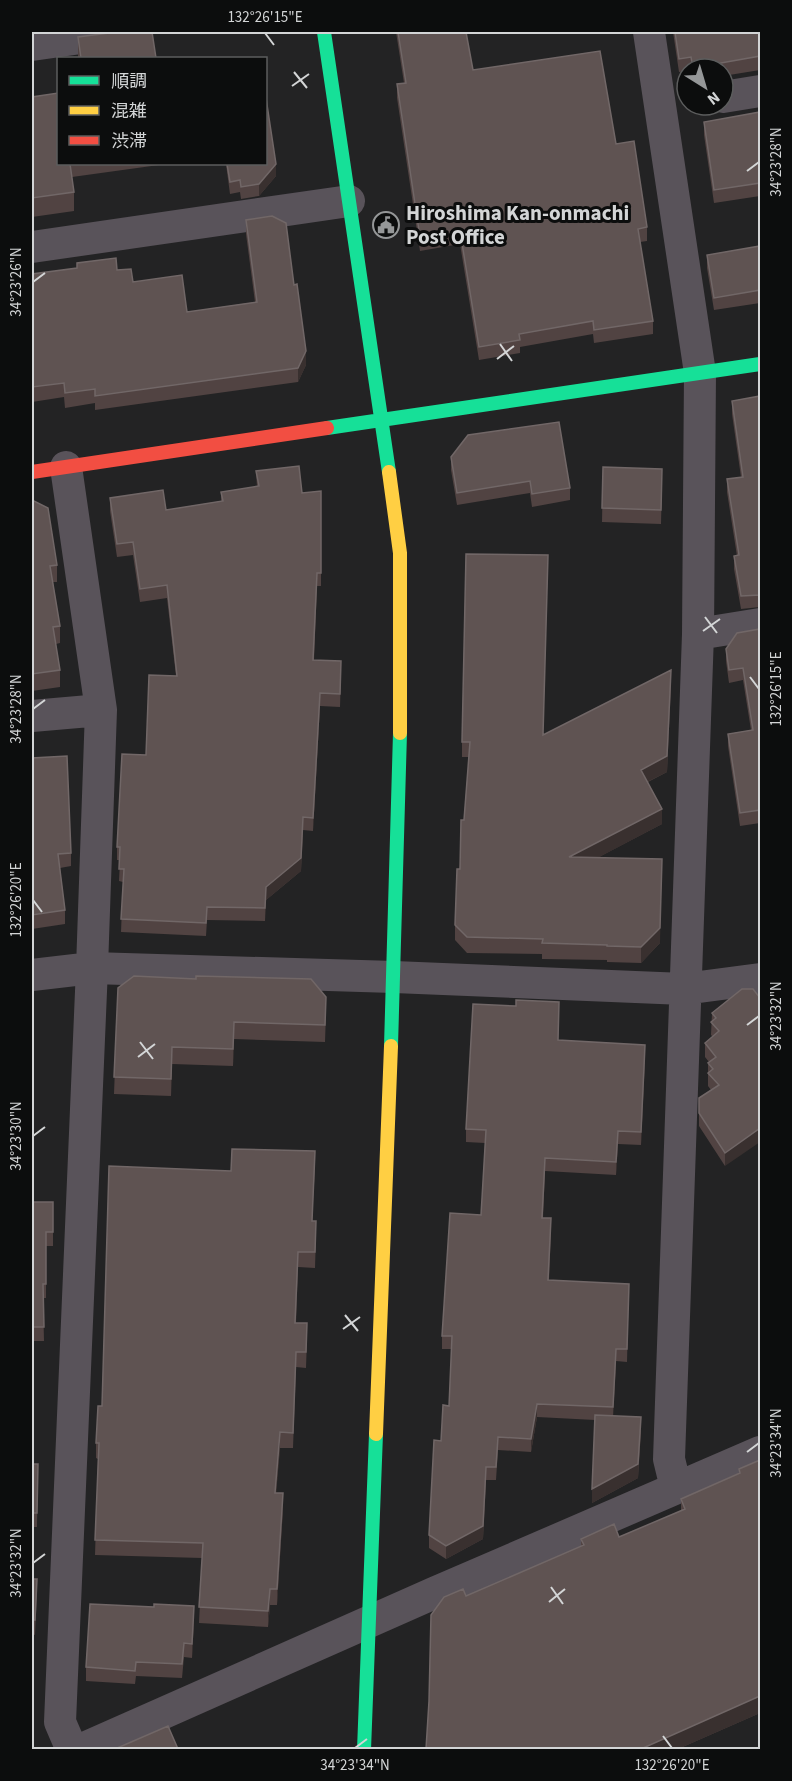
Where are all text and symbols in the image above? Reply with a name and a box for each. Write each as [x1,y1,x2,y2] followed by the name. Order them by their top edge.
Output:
[227,7,303,28] text: 132°26'15"E
[57,57,267,165] legend
[675,57,735,117] north arrow
[111,69,147,94] text: 順調
[703,86,724,110] text: N
[111,99,147,124] text: 混雑
[766,127,787,197] text: 34°23'28"N
[111,129,147,154] text: 渋滞
[406,198,629,252] place label: Hiroshima Kan-onmachi Post Office
[371,210,401,240] public building icon: Hiroshima Kan-onmachi Post Office
[6,247,27,317] text: 34°23'26"N
[766,651,787,727] text: 132°26'15"E
[6,674,27,744] text: 34°23'28"N
[6,862,27,938] text: 132°26'20"E
[766,981,787,1051] text: 34°23'32"N
[6,1101,27,1171] text: 34°23'30"N
[766,1408,787,1478] text: 34°23'34"N
[6,1528,27,1598] text: 34°23'32"N
[320,1755,390,1776] text: 34°23'34"N
[634,1755,710,1776] text: 132°26'20"E

